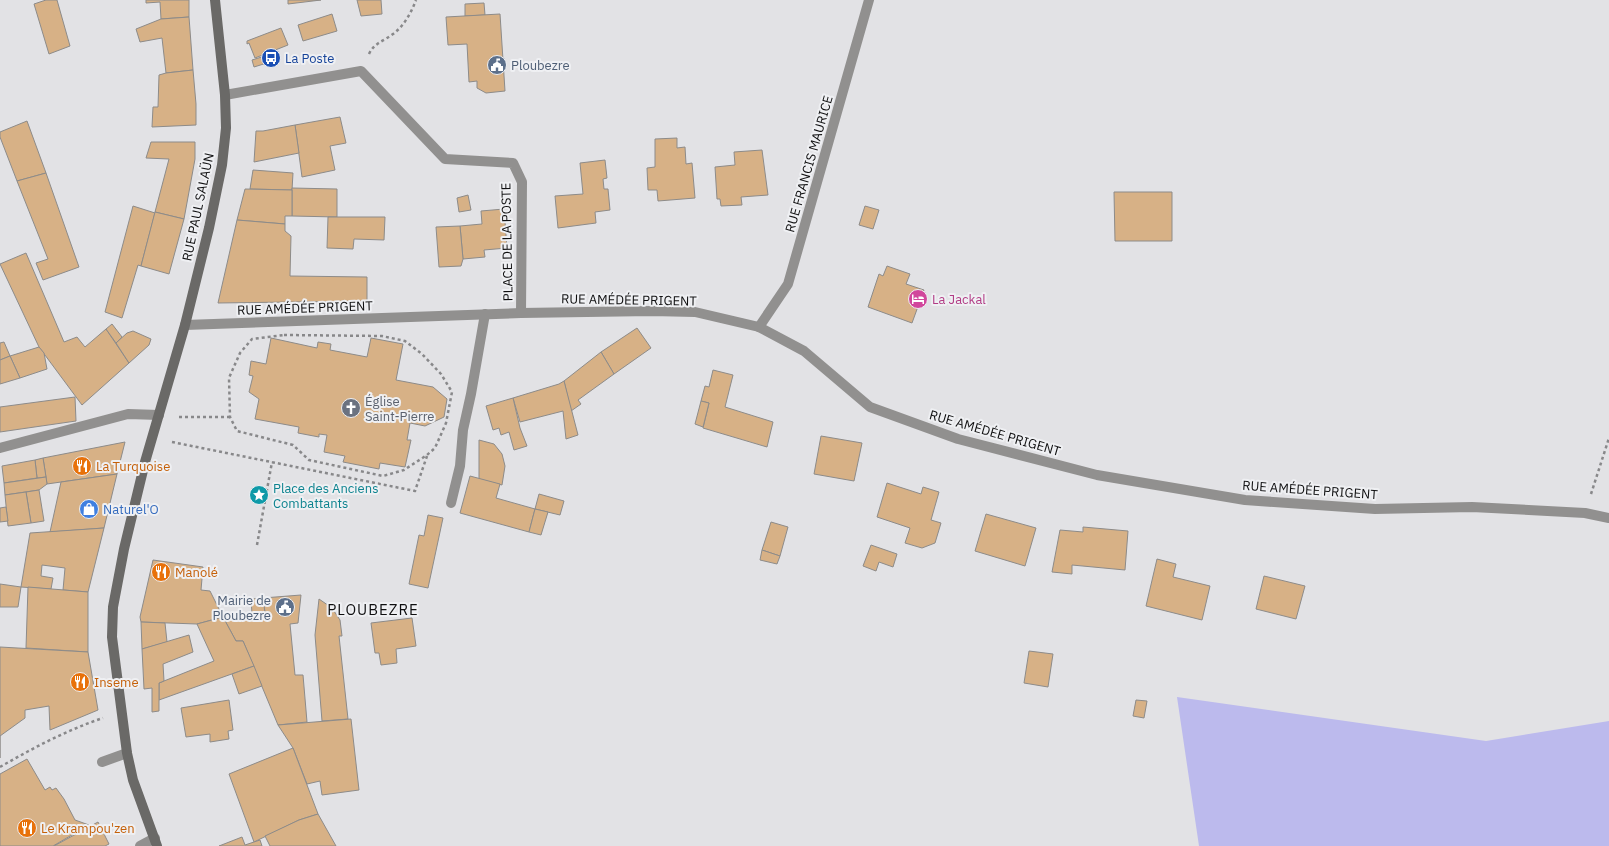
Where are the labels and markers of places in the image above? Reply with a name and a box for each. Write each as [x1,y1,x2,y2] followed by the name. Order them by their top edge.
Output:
[260,47,282,69] bus stop icon: La Poste
[285,50,334,67] place label: La Poste
[486,54,508,76] public building icon: Ploubezre
[511,57,570,74] place label: Ploubezre
[907,288,929,310] hotel icon: La Jackal
[932,291,986,308] place label: La Jackal
[365,393,435,425] place label: Église Saint-Pierre
[340,397,362,419] church icon: Église Saint-Pierre
[71,455,93,477] restaurant icon: La Turquoise
[96,458,170,475] place label: La Turquoise
[273,480,378,512] place label: Place des Anciens Combattants
[248,484,270,506] place icon: Place des Anciens Combattants
[78,498,100,520] shop icon: Naturel'O
[103,501,159,518] place label: Naturel'O
[150,561,172,583] restaurant icon: Manolé
[175,564,218,581] place label: Manolé
[212,592,271,624] place label: Mairie de Ploubezre
[274,596,296,618] public building icon: Mairie de Ploubezre
[69,671,91,693] restaurant icon: Inseme
[94,674,139,691] place label: Inseme
[16,817,38,839] restaurant icon: Le Krampou'zen
[41,820,135,837] place label: Le Krampou'zen

